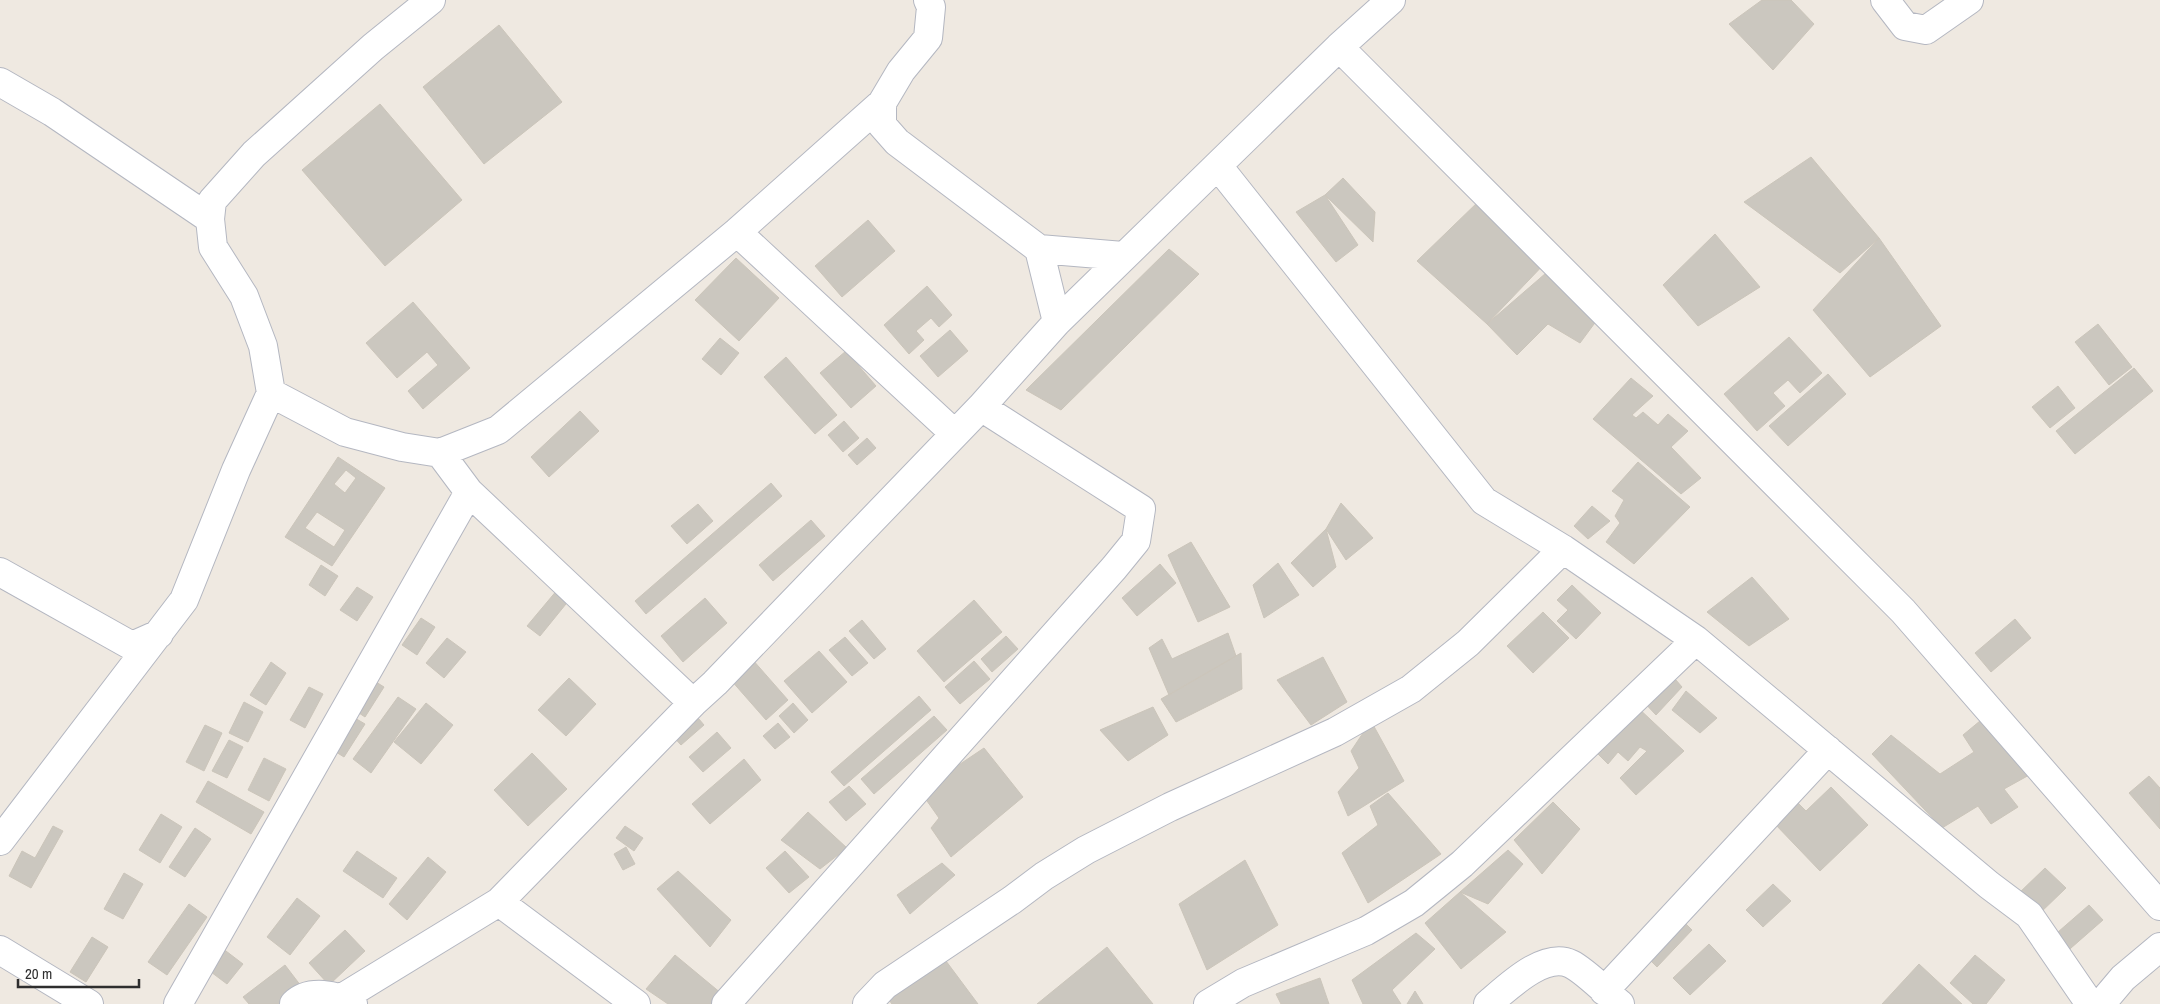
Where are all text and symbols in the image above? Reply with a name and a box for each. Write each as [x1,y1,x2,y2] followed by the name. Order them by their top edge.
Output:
[18,956,139,988] scale bar
[25,963,52,984] text: 20 m

